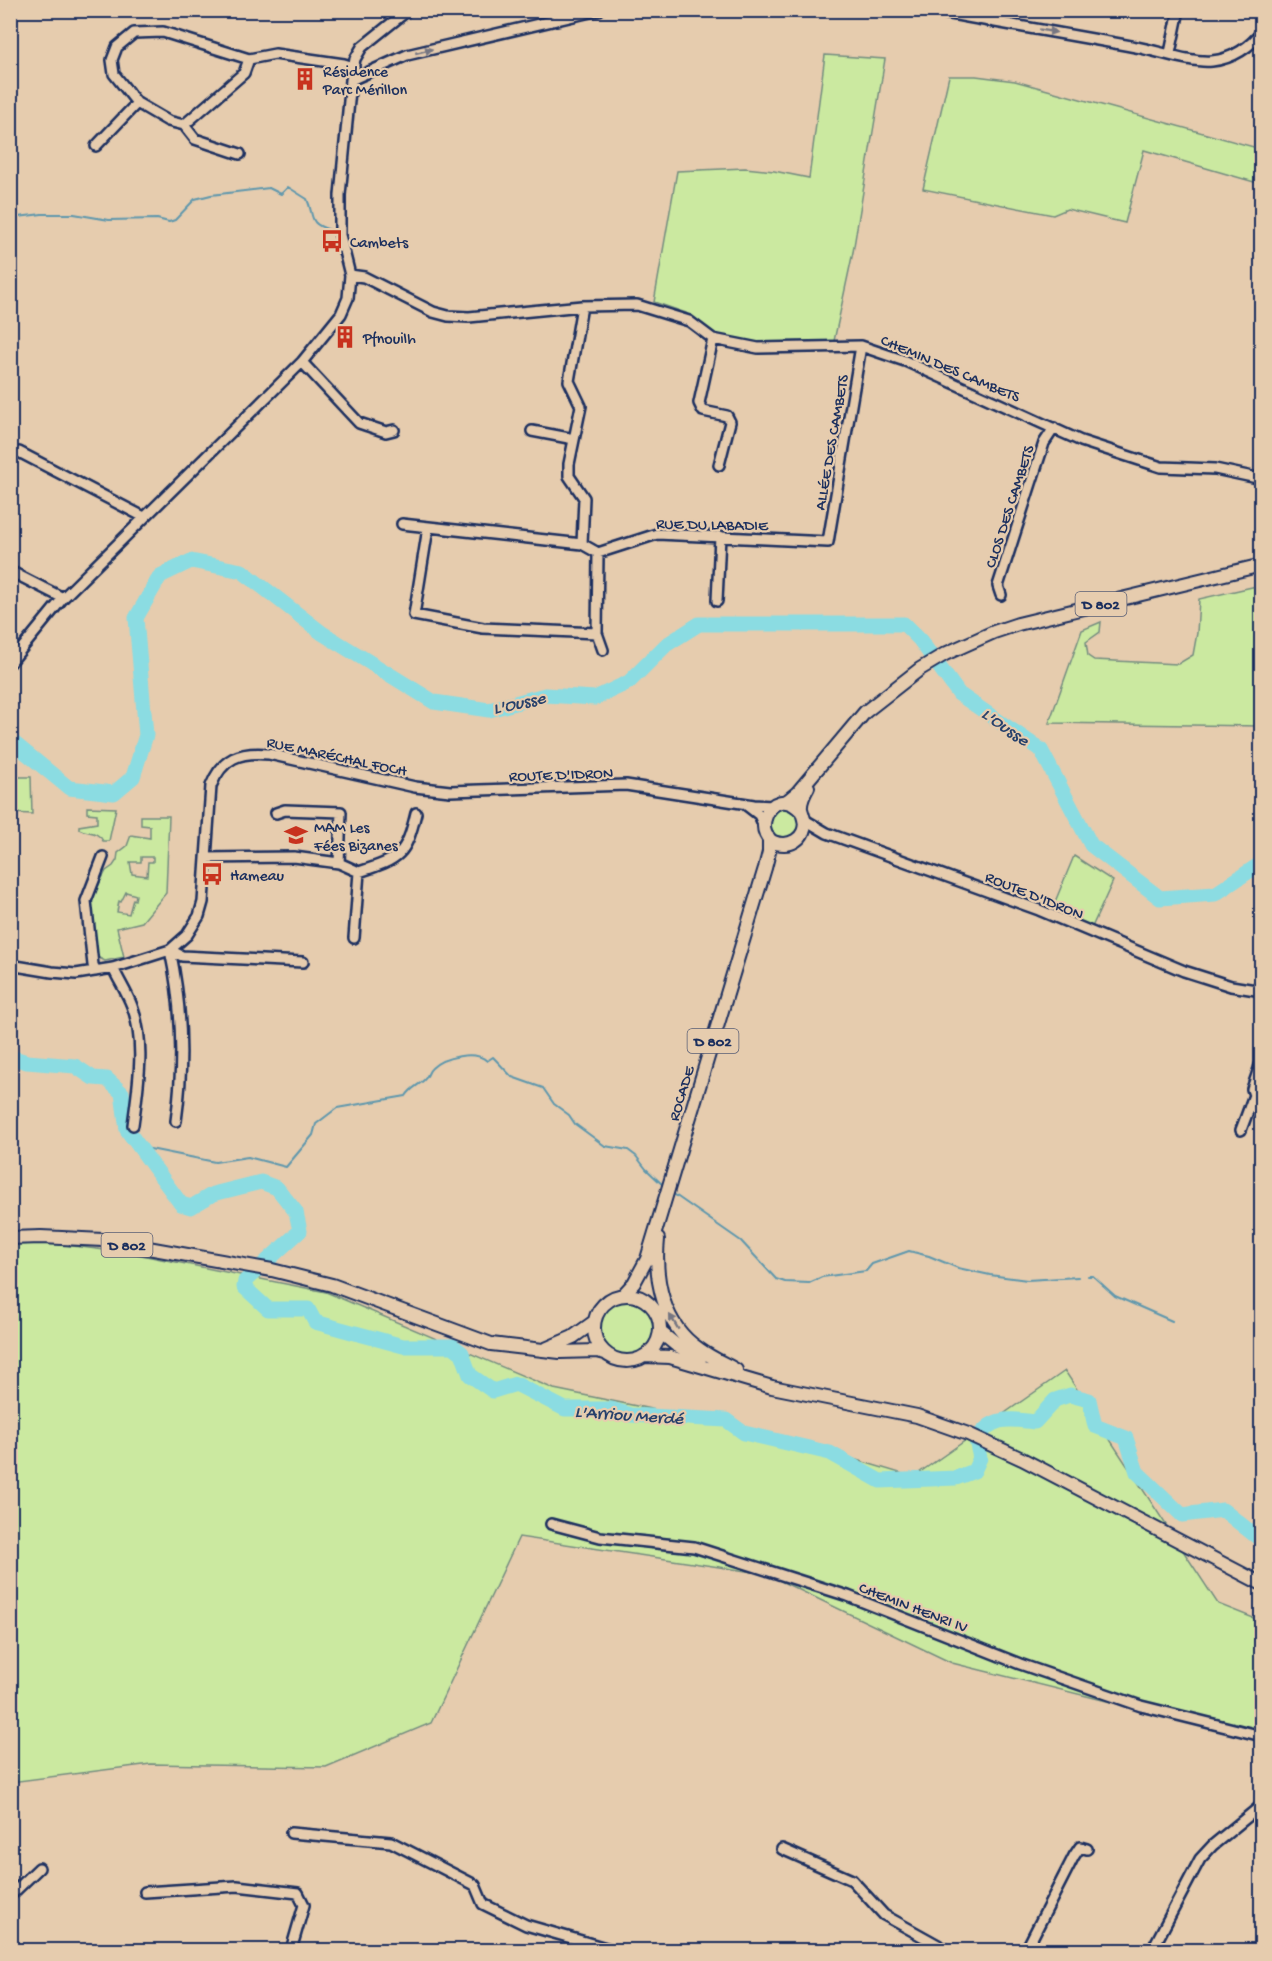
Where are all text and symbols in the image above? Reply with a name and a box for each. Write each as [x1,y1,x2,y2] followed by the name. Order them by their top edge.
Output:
[1039,27,1058,36] one-way arrow
[415,46,434,55] one-way arrow
[322,64,407,101] place label: Résidence Parc Mérillon
[292,66,318,92] building icon: Résidence Parc Mérillon
[319,228,345,254] bus stop icon: Cambets
[350,235,409,254] place label: Cambets
[332,324,358,350] building icon: Pfnouilh
[362,331,416,350] place label: Pfnouilh
[877,332,1023,408] street label: CHEMIN DES CAMBETS
[812,373,855,512] street label: ALLÉE DES CAMBETS
[983,443,1040,571] street label: CLOS DES CAMBETS
[656,516,769,537] street label: RUE DU LABADIE
[1076,592,1126,616] road number: D 802
[491,689,548,720] water label: L'Ousse
[977,704,1033,752] water label: L'Ousse
[264,734,409,783] street label: RUE MARÉCHAL FOCH
[509,765,614,788] street label: ROUTE D'IDRON
[313,820,399,857] place label: MAM Les Fées Bizanes
[283,822,309,848] school or university icon: MAM Les Fées Bizanes
[199,861,225,887] bus stop icon: Hameau
[230,868,285,887] place label: Hameau
[982,869,1086,926] street label: ROUTE D'IDRON
[688,1029,738,1053] road number: D 802
[666,1063,701,1124] street label: ROCADE
[102,1233,152,1257] road number: D 802
[668,1314,679,1330] one-way arrow
[574,1402,685,1431] water label: L'Arriou Merdé
[856,1580,970,1639] street label: CHEMIN HENRI IV

